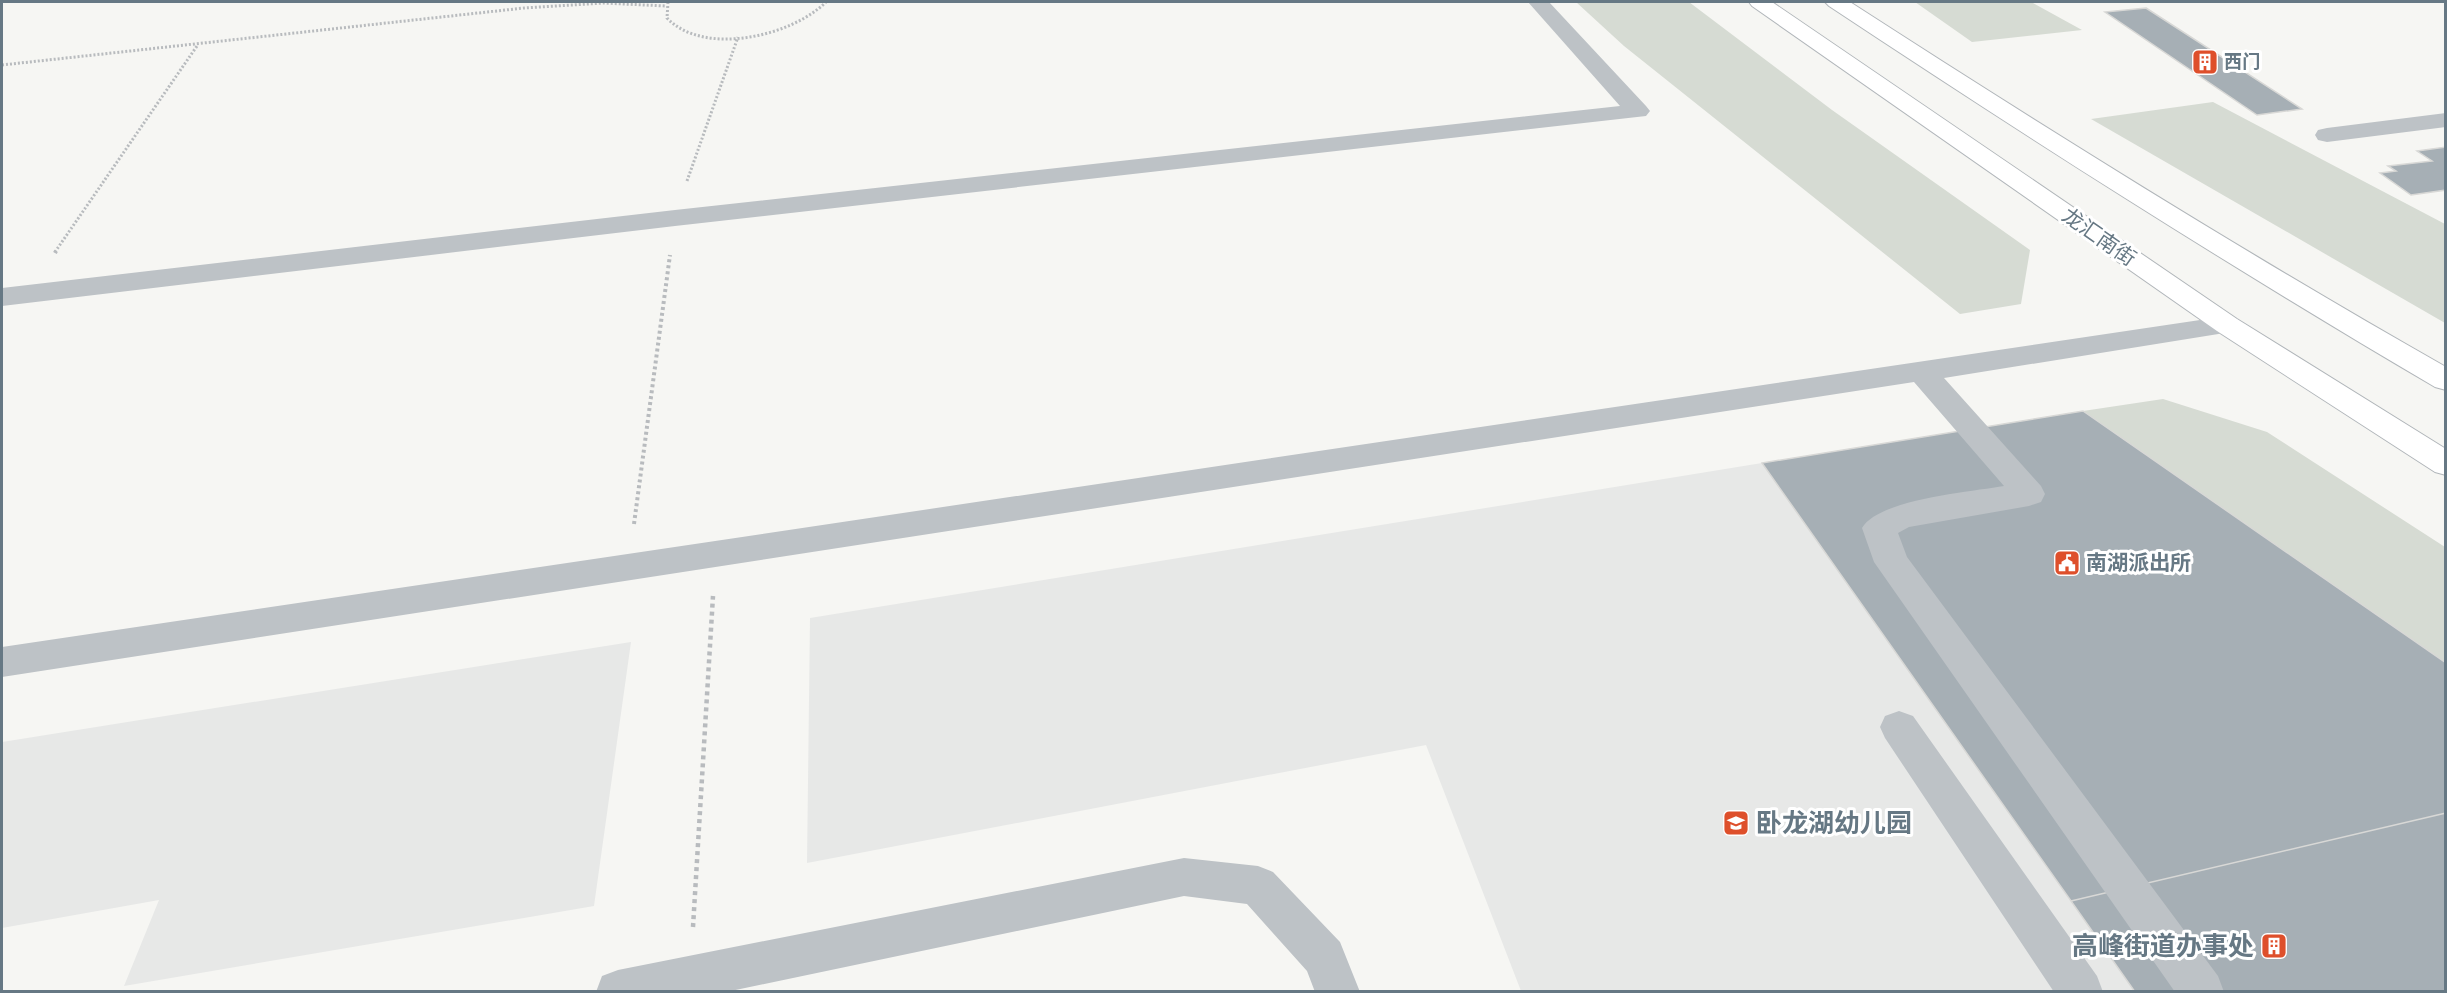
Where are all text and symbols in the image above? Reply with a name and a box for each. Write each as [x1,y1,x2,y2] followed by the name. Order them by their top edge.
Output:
[2190,47,2220,77] building icon: 西门
[2224,49,2260,75] place label: 西门
[2056,201,2142,273] street label: 龙汇南街
[2052,548,2082,578] public building icon: 南湖派出所
[2086,548,2191,578] place label: 南湖派出所
[1756,804,1912,842] place label: 卧龙湖幼儿园
[1721,808,1751,838] school or university icon: 卧龙湖幼儿园
[2072,927,2254,965] place label: 高峰街道办事处
[2259,931,2289,961] building icon: 高峰街道办事处

